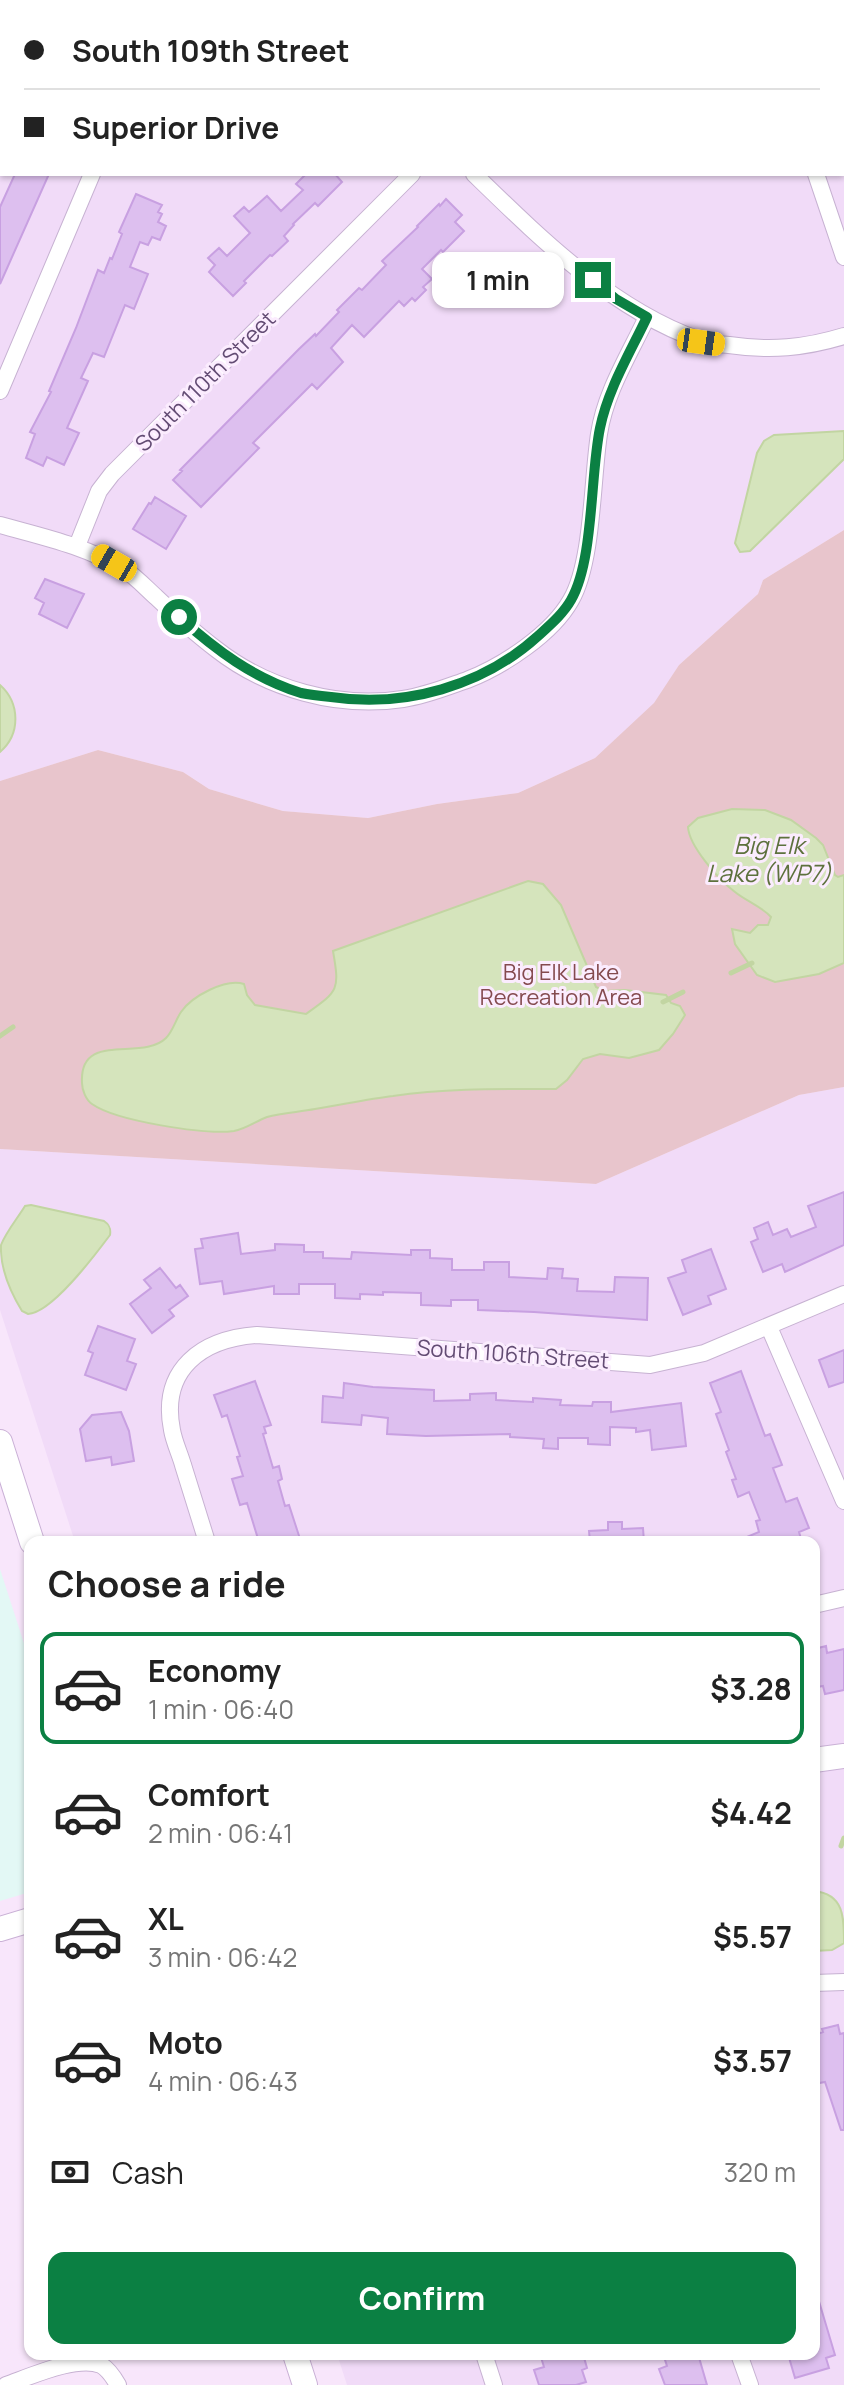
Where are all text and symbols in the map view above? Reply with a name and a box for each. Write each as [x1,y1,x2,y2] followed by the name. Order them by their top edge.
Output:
[72,30,350,71] text: South 109th Street
[72,107,279,148] text: Superior Drive
[433,252,565,308] callout: 1 min
[466,262,530,298] text: 1 min
[575,262,611,298] route end
[128,304,282,458] street label: South 110th Street
[676,327,726,357] car
[87,541,141,585] car
[161,599,197,635] route start
[706,828,832,889] water label: Big Elk Lake (WP7)
[480,957,642,1012] park label: Big Elk Lake Recreation Area
[416,1332,610,1376] street label: South 106th Street
[48,1559,286,1608] text: Choose a ride
[148,1650,281,1691] text: Economy
[52,1652,124,1724] icon: car
[710,1668,792,1709] text: $3.28
[148,1691,294,1727] text: 1 min · 06:40
[148,1774,270,1815] text: Comfort
[52,1776,124,1848] icon: car
[710,1792,792,1833] text: $4.42
[148,1815,293,1851] text: 2 min · 06:41
[148,1898,184,1939] text: XL
[52,1900,124,1972] icon: car
[713,1916,792,1957] text: $5.57
[148,1939,297,1975] text: 3 min · 06:42
[148,2022,223,2063] text: Moto
[52,2024,124,2096] icon: car
[713,2040,792,2081] text: $3.57
[148,2063,298,2099] text: 4 min · 06:43
[48,2150,92,2194] icon: cash
[112,2152,184,2193] text: Cash
[724,2154,796,2190] text: 320 m
[48,2252,796,2344] button: Confirm

